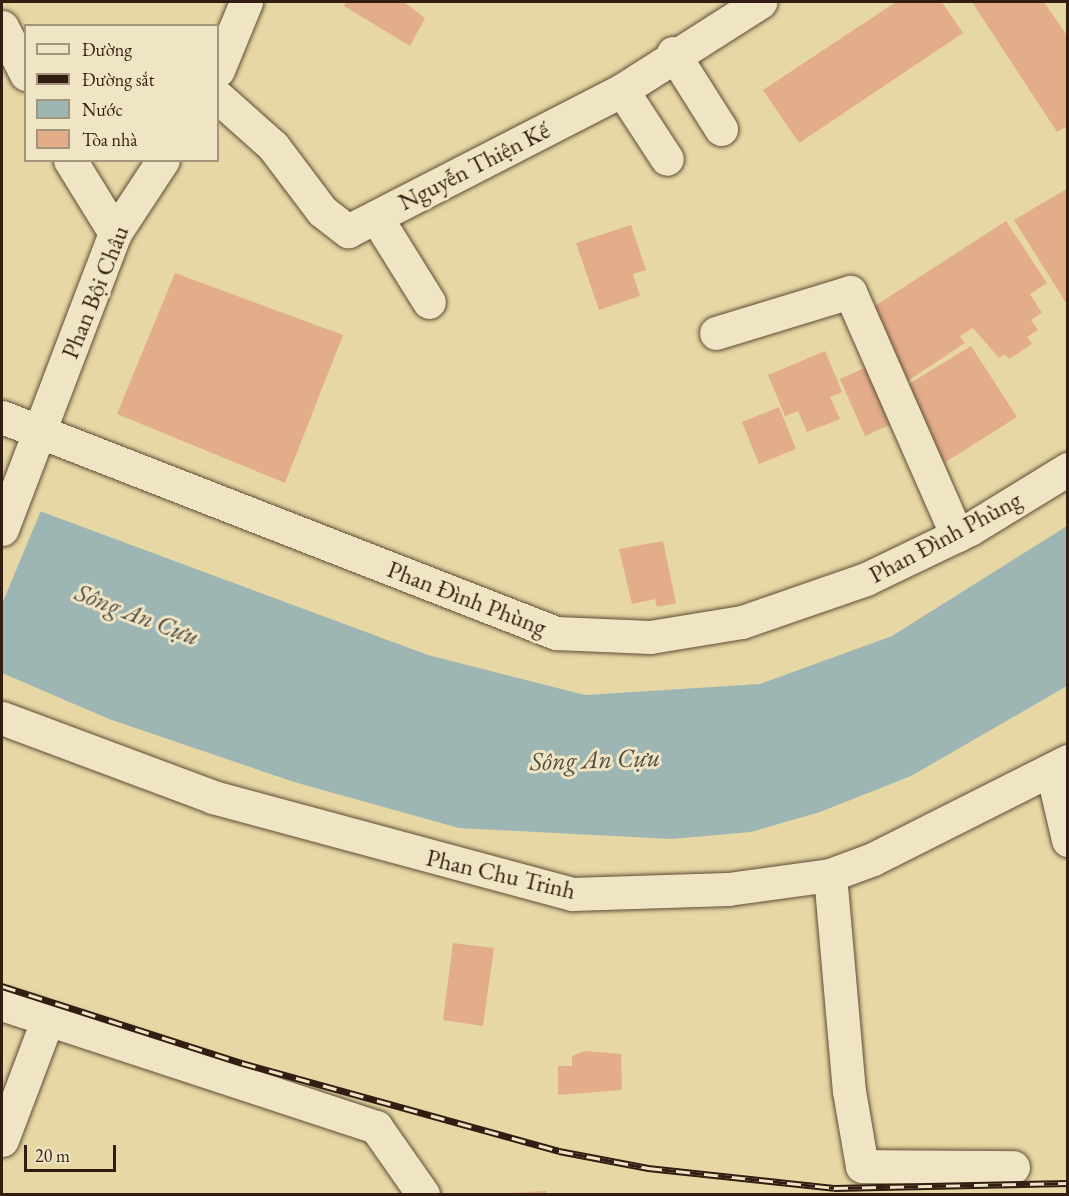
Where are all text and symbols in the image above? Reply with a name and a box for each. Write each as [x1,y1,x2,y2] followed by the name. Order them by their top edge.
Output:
[24,24,219,162] legend
[82,38,132,61] text: Đường
[82,68,154,91] text: Đường sắt
[82,98,123,121] text: Nước
[394,116,554,216] street label: Nguyễn Thiện Kế
[82,128,137,151] text: Tòa nhà
[55,221,135,363] street label: Phan Bội Châu
[864,485,1026,589] street label: Phan Đình Phùng
[383,554,551,642] street label: Phan Đình Phùng
[71,577,203,653] water label: Sông An Cựu
[529,742,661,778] water label: Sông An Cựu
[424,843,578,905] street label: Phan Chu Trinh
[27,1133,118,1171] scale bar
[35,1144,70,1167] text: 20 m

